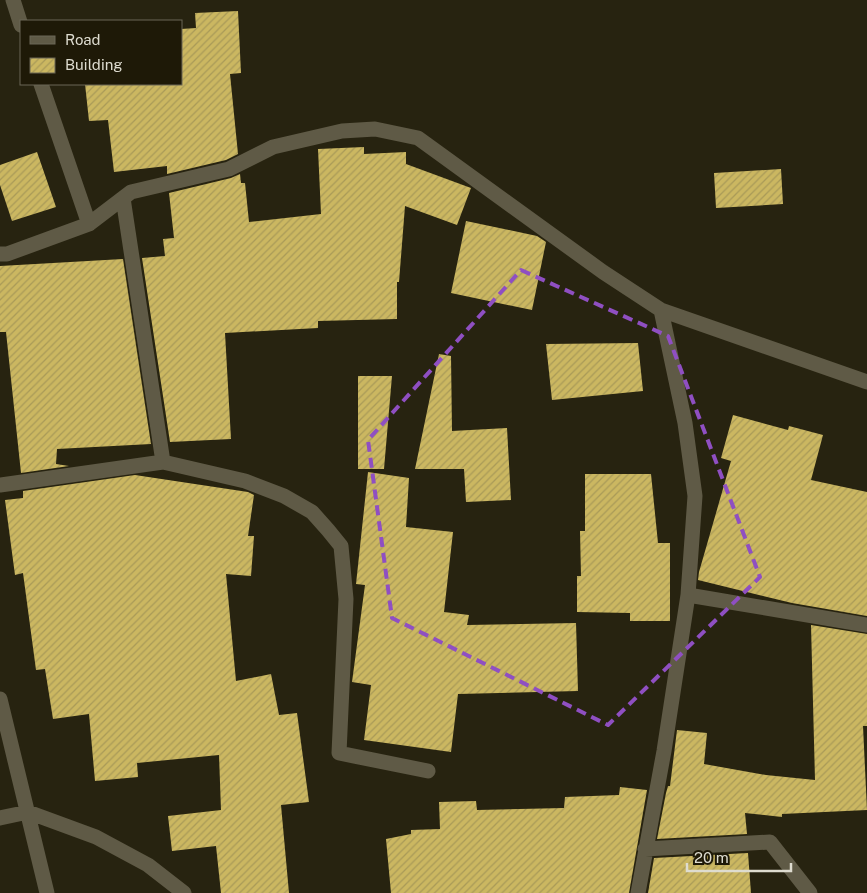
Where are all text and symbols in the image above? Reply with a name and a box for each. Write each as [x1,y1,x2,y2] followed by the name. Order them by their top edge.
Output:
[20,20,182,85] legend
[65,31,101,48] text: Road
[65,56,123,73] text: Building
[687,840,791,872] scale bar
[694,849,729,866] text: 20 m

